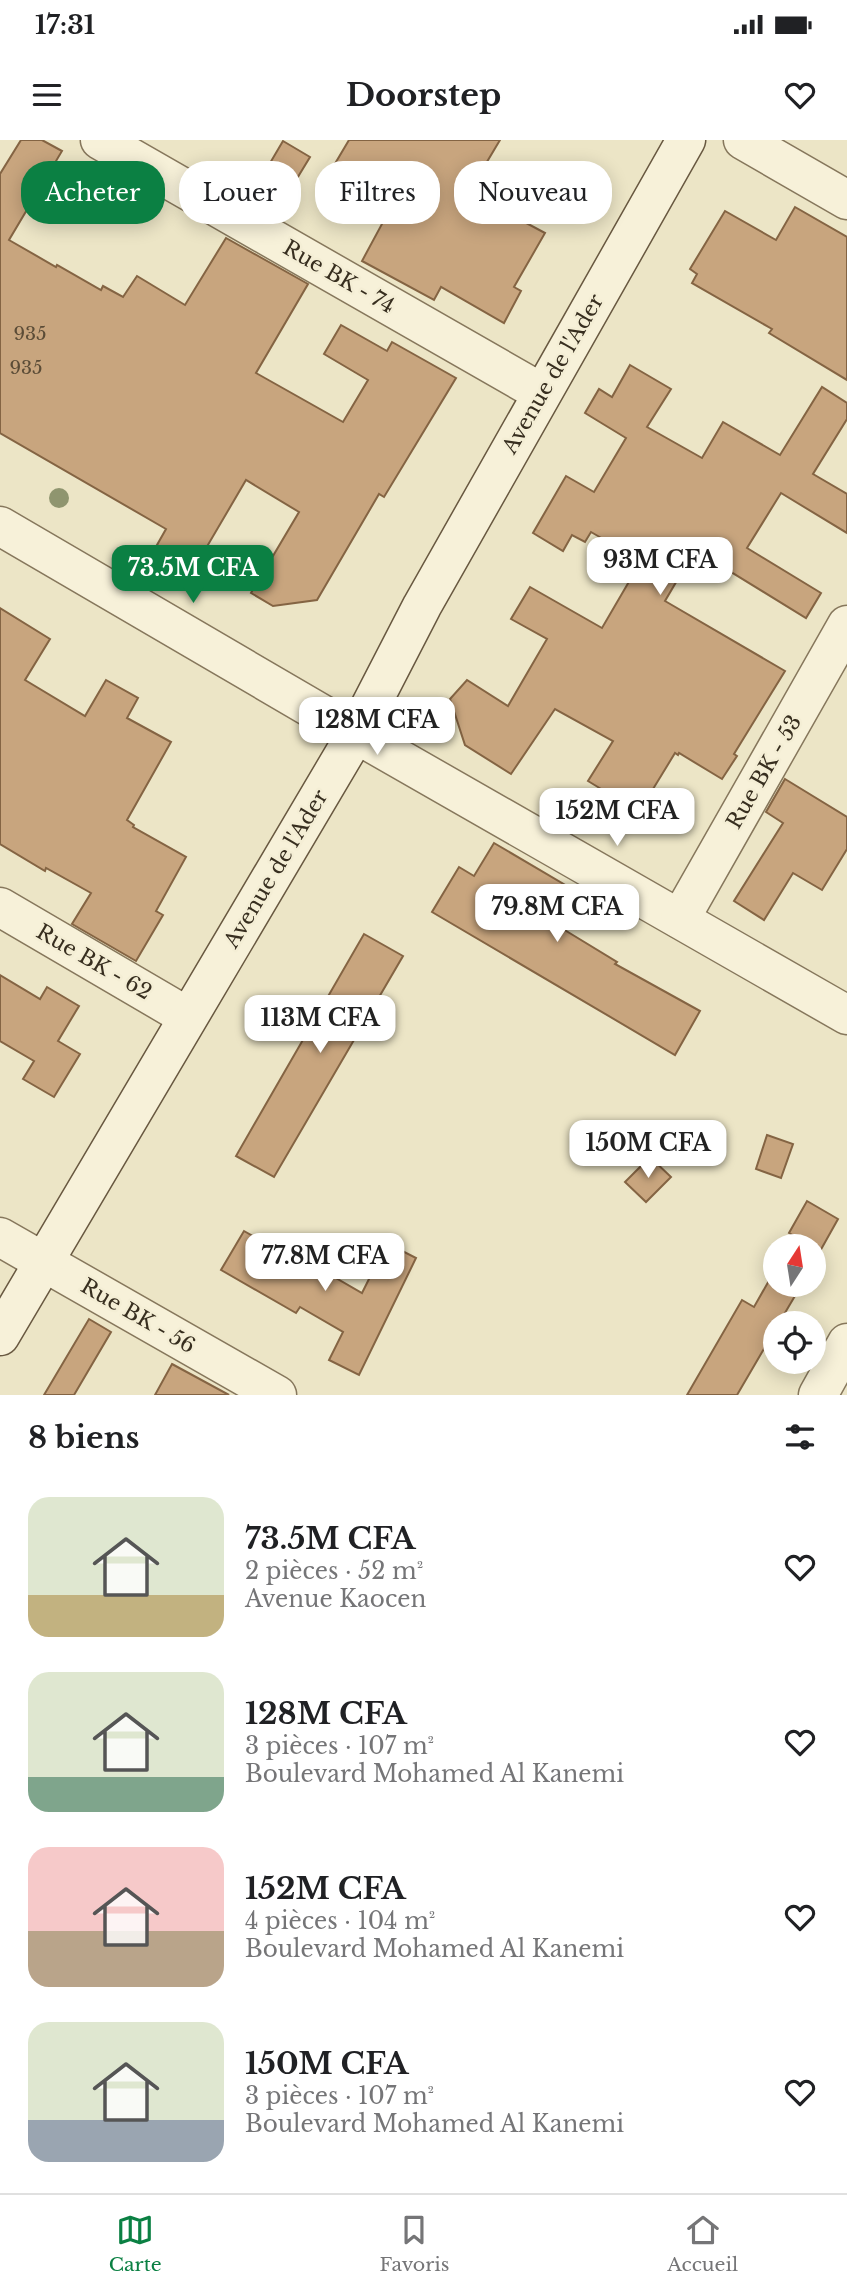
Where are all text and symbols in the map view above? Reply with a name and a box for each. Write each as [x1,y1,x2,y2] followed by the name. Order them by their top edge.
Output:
[35,9,95,41] text: 17:31
[346,75,501,115] text: Doorstep
[28,76,66,114] icon: menu
[781,76,819,114] icon: heart
[21,161,165,224] chip: Acheter
[179,161,301,224] chip: Louer
[315,161,440,224] chip: Filtres
[454,161,612,224] chip: Nouveau
[278,235,400,319] street label: Rue BK - 74
[496,289,609,459] street label: Avenue de l'Ader
[14,323,46,345] house number: 935
[10,357,42,379] house number: 935
[595,538,725,597] pin: 93M CFA
[113,546,273,605] pin: 73.5M CFA
[603,546,717,574] text: 93M CFA
[128,554,258,582] text: 73.5M CFA
[305,698,449,757] pin: 128M CFA
[315,706,439,734] text: 128M CFA
[721,710,807,834] street label: Rue BK - 53
[218,785,334,954] street label: Avenue de l'Ader
[545,788,689,848] pin: 152M CFA
[556,797,678,825] text: 152M CFA
[477,884,637,944] pin: 79.8M CFA
[491,893,623,921] text: 79.8M CFA
[32,919,156,1005] street label: Rue BK - 62
[248,996,392,1055] pin: 113M CFA
[260,1004,380,1032] text: 113M CFA
[576,1121,720,1180] pin: 150M CFA
[585,1129,711,1157] text: 150M CFA
[245,1234,405,1293] pin: 77.8M CFA
[763,1234,826,1297] north arrow
[763,1234,826,1374] map controls
[261,1242,389,1270] text: 77.8M CFA
[76,1273,200,1359] street label: Rue BK - 56
[763,1311,826,1374] button: locate
[781,1418,819,1456] icon: filters
[28,1419,139,1456] text: 8 biens
[245,1520,415,1557] text: 73.5M CFA
[84,1525,168,1609] icon: home
[781,1548,819,1586] icon: heart
[245,1557,423,1585] text: 2 pièces · 52 m²
[245,1585,426,1613] text: Avenue Kaocen
[245,1695,407,1732] text: 128M CFA
[84,1700,168,1784] icon: home
[781,1723,819,1761] icon: heart
[245,1732,434,1760] text: 3 pièces · 107 m²
[245,1760,624,1788] text: Boulevard Mohamed Al Kanemi
[245,1870,405,1907] text: 152M CFA
[84,1875,168,1959] icon: home
[781,1898,819,1936] icon: heart
[245,1907,435,1935] text: 4 pièces · 104 m²
[245,1935,624,1963] text: Boulevard Mohamed Al Kanemi
[245,2045,408,2082] text: 150M CFA
[84,2050,168,2134] icon: home
[781,2073,819,2111] icon: heart
[245,2082,434,2110] text: 3 pièces · 107 m²
[245,2110,624,2138] text: Boulevard Mohamed Al Kanemi
[109,2211,162,2276] tab: Carte
[379,2211,449,2276] tab: Favoris
[667,2211,738,2276] tab: Accueil

